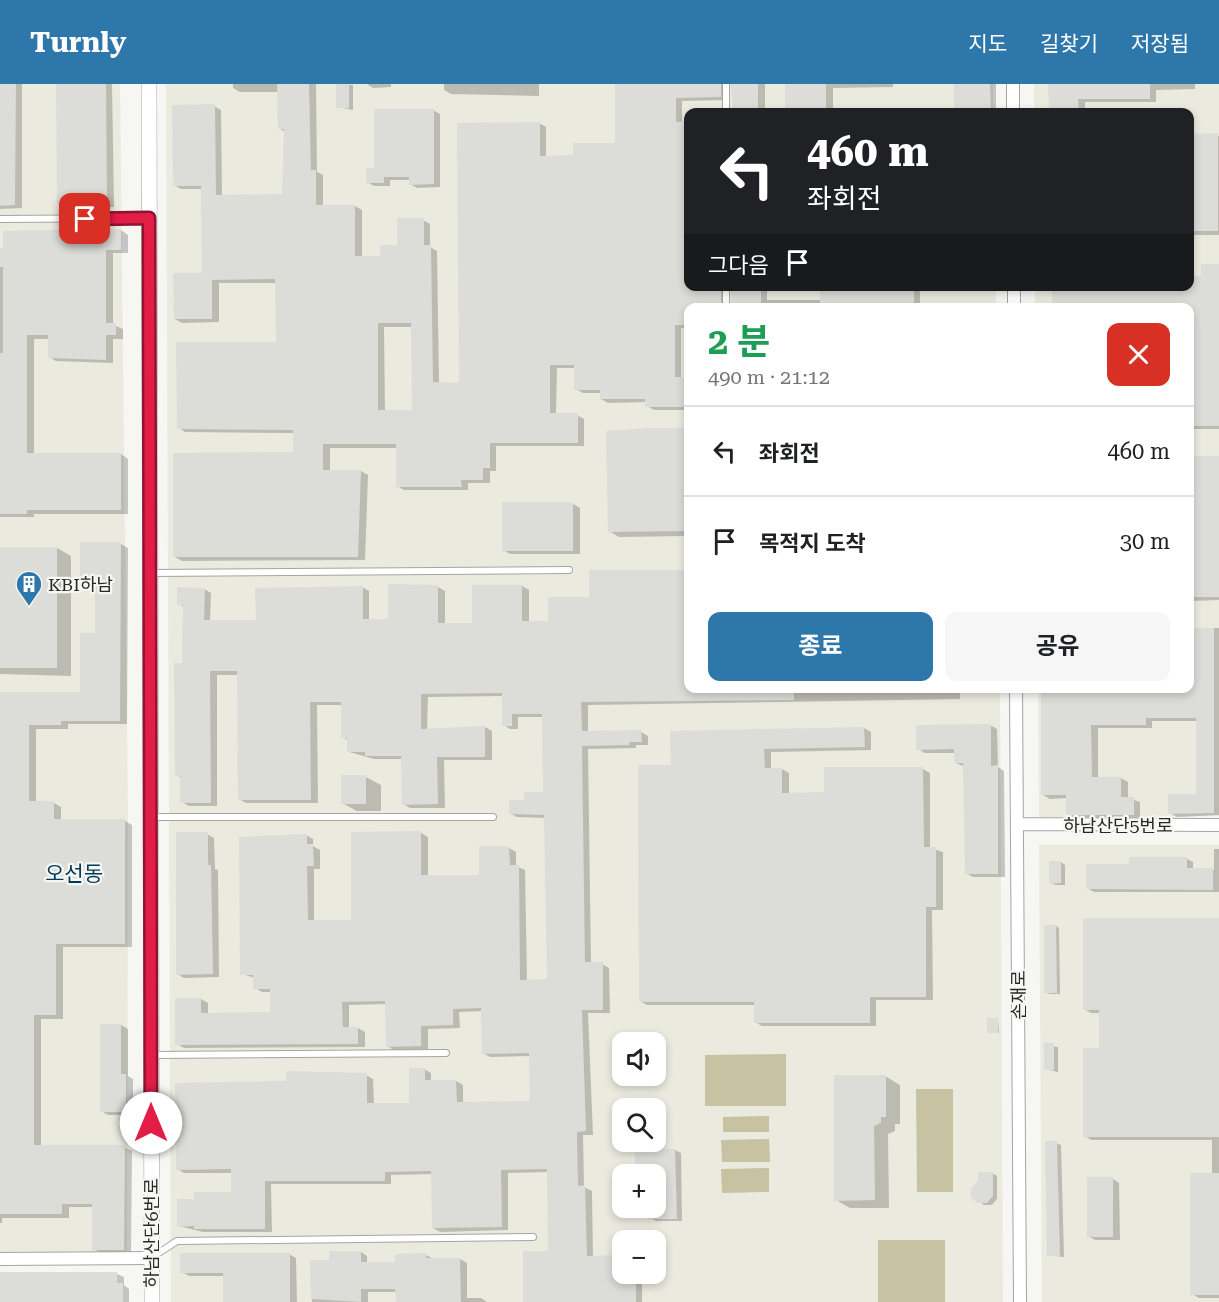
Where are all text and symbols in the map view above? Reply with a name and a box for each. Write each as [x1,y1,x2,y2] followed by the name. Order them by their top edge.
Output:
[30,26,126,59] text: Turnly
[968,32,1007,56] text: 지도
[1040,32,1098,56] text: 길찾기
[1131,32,1189,56] text: 저장됨
[807,127,929,176] text: 460 m
[708,132,786,210] icon: left
[807,183,882,215] text: 좌회전
[59,193,110,244] pin
[68,202,101,235] icon: arrive
[781,246,814,279] icon: arrive
[708,253,769,278] text: 그다음
[708,321,770,363] text: 2 분
[1107,323,1170,386] button: close
[708,365,830,389] text: 490 m · 21:12
[708,435,741,468] icon: left
[1107,439,1170,464] text: 460 m
[759,441,820,466] text: 좌회전
[708,525,741,558] icon: arrive
[1120,529,1170,554] text: 30 m
[759,531,866,556] text: 목적지 도착
[14,569,44,607] building icon: KBI하남
[48,574,113,595] place label: KBI하남
[708,612,933,681] button: 종료
[945,612,1170,681] button: 공유
[1063,815,1173,836] street label: 하남산단5번로
[45,862,103,886] district label: 오선동
[1008,970,1029,1020] street label: 손재로
[612,1032,666,1284] map controls
[612,1032,666,1086] button: sound
[119,1091,183,1155] position arrow
[612,1098,666,1152] button: search
[612,1164,666,1218] button: +
[141,1178,162,1288] street label: 하남산단6번로
[612,1230,666,1284] button: −

